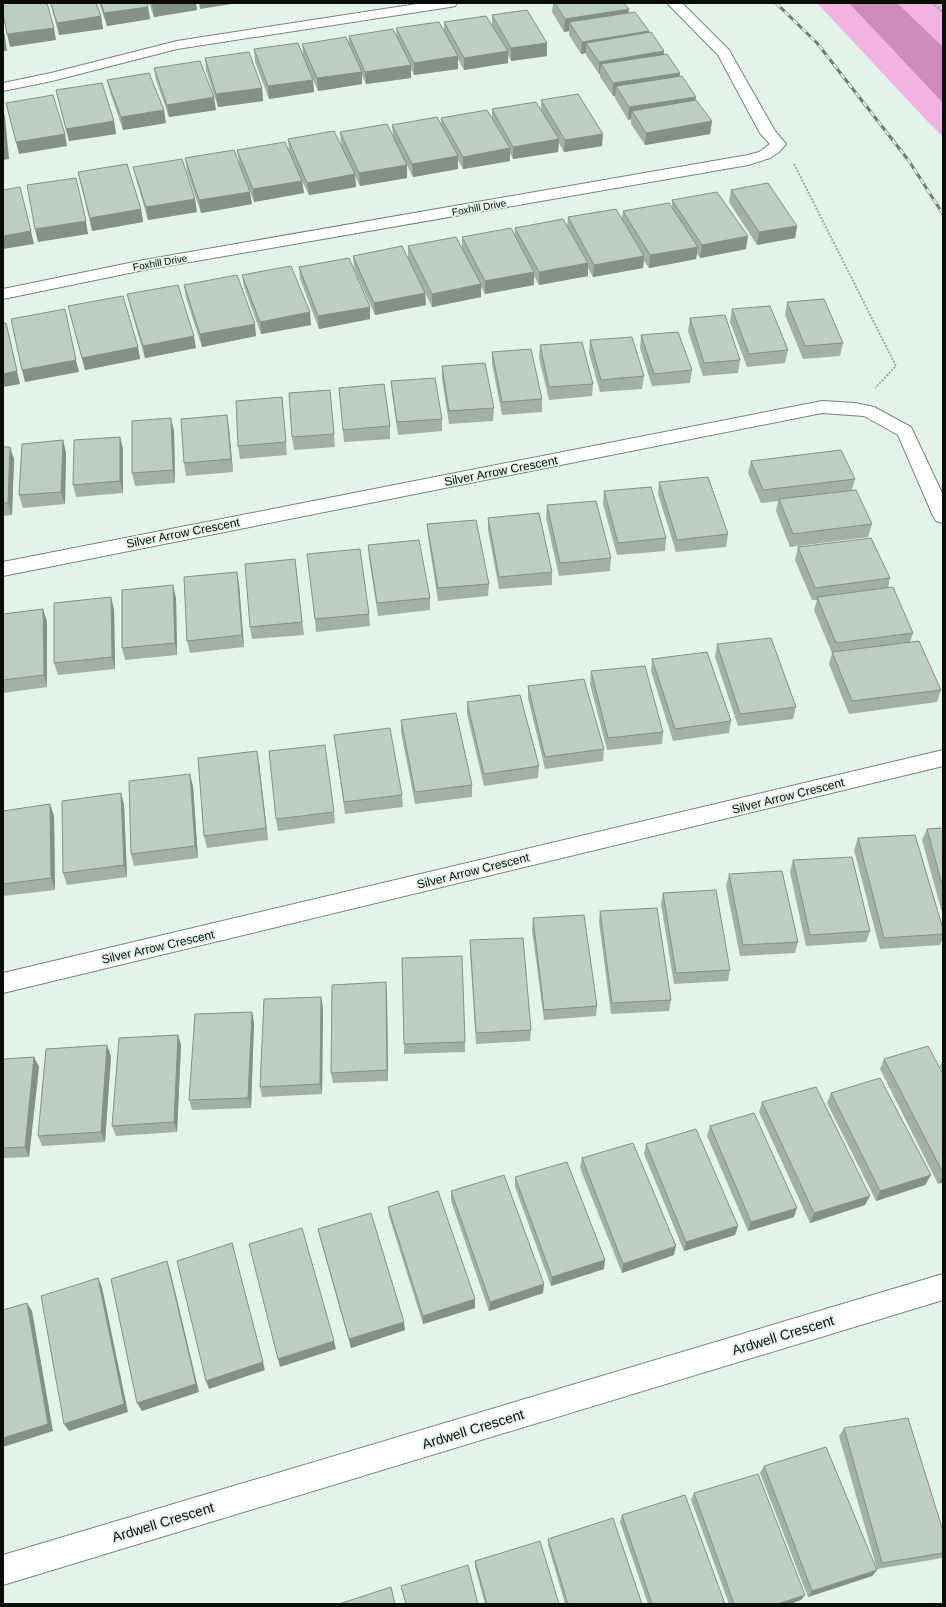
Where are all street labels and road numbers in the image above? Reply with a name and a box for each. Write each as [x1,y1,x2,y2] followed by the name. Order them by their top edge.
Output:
[451,197,508,218] street label: Foxhill Drive
[132,252,189,273] street label: Foxhill Drive
[443,453,560,489] street label: Silver Arrow Crescent
[125,515,242,551] street label: Silver Arrow Crescent
[730,775,846,817] street label: Silver Arrow Crescent
[415,850,531,892] street label: Silver Arrow Crescent
[100,927,216,967] street label: Silver Arrow Crescent
[730,1312,836,1358] street label: Ardwell Crescent
[420,1406,526,1452] street label: Ardwell Crescent
[110,1499,216,1545] street label: Ardwell Crescent

